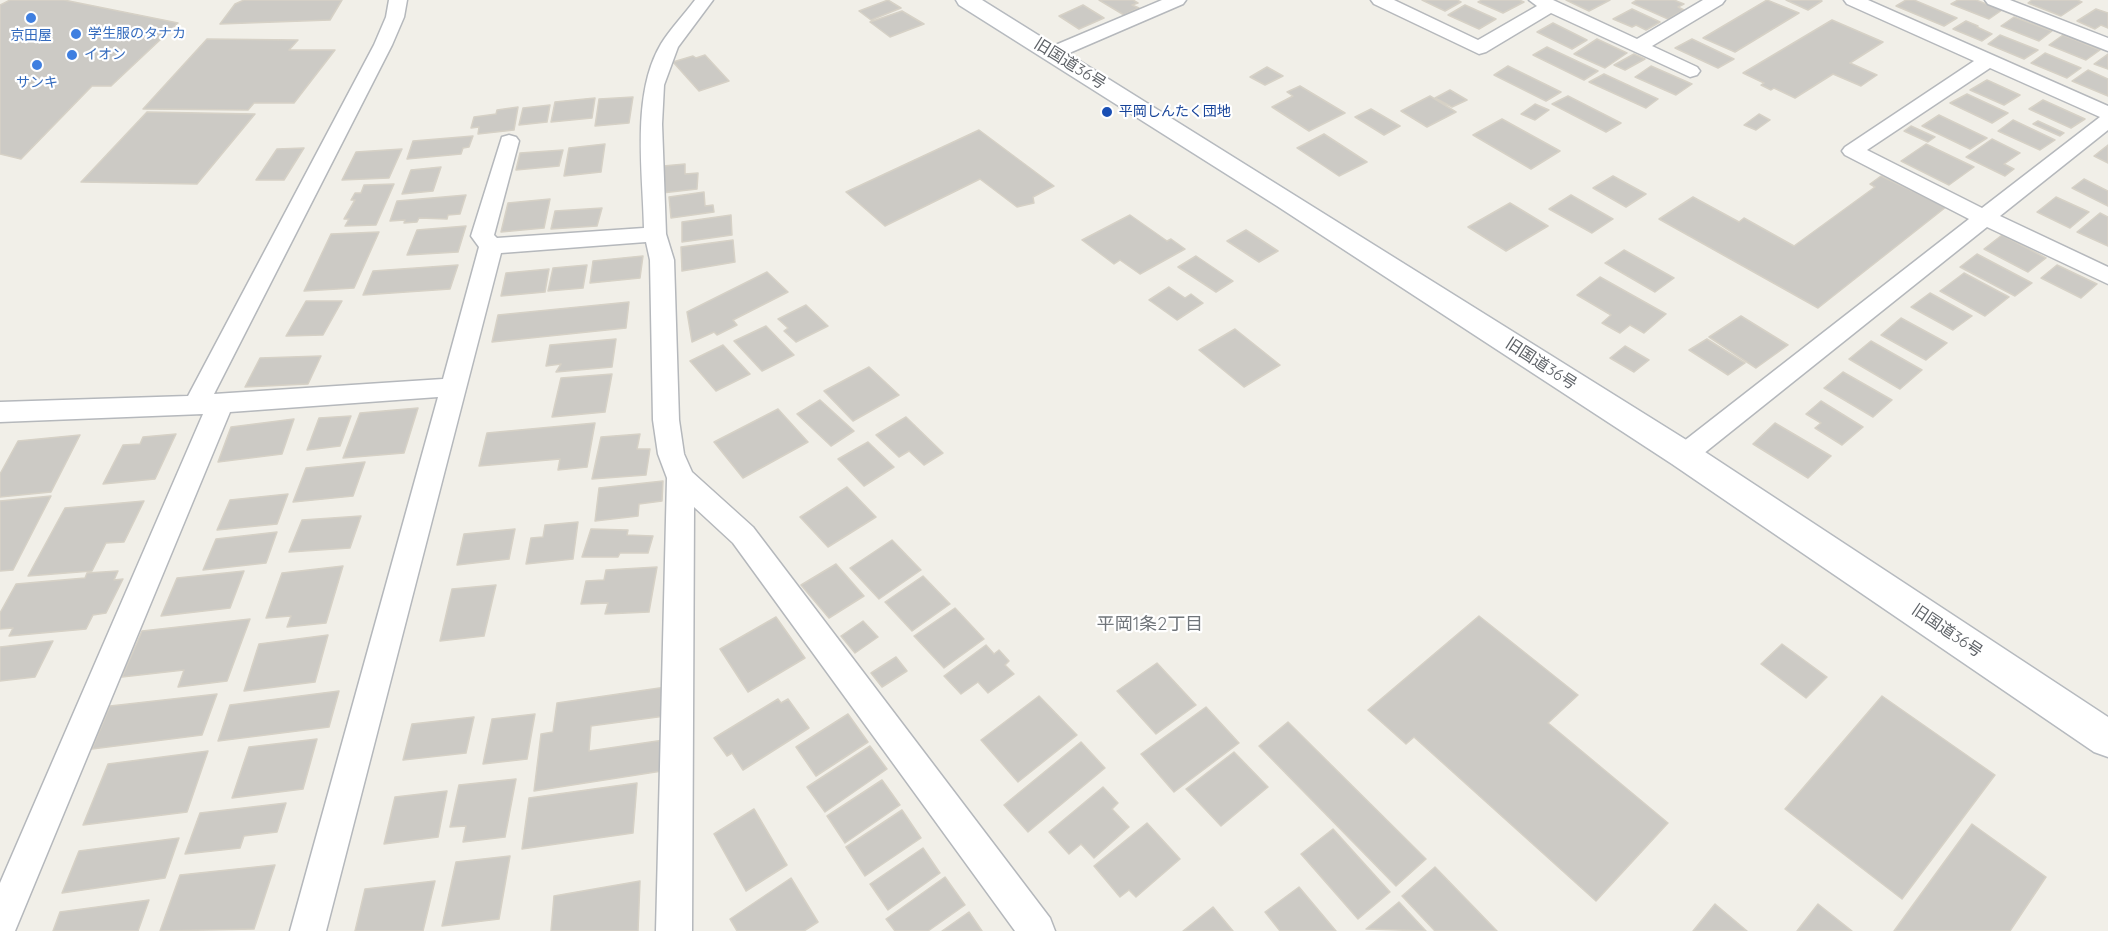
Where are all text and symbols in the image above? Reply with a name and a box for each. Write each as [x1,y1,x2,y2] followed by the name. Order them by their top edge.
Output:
[24,11,38,25] marker: 京田屋
[88,26,186,42] place label: 学生服のタナカ
[69,27,83,41] marker: 学生服のタナカ
[10,28,52,44] place label: 京田屋
[1031,34,1109,94] street label: 旧国道36号
[84,47,126,63] place label: イオン
[65,48,79,62] marker: イオン
[30,58,44,72] marker: サンキ
[16,75,58,91] place label: サンキ
[1119,104,1231,120] place label: 平岡しんたく団地
[1100,105,1114,119] marker: 平岡しんたく団地
[1502,334,1580,394] street label: 旧国道36号
[1908,600,1986,662] street label: 旧国道36号
[1097,614,1203,636] district label: 平岡1条2丁目

